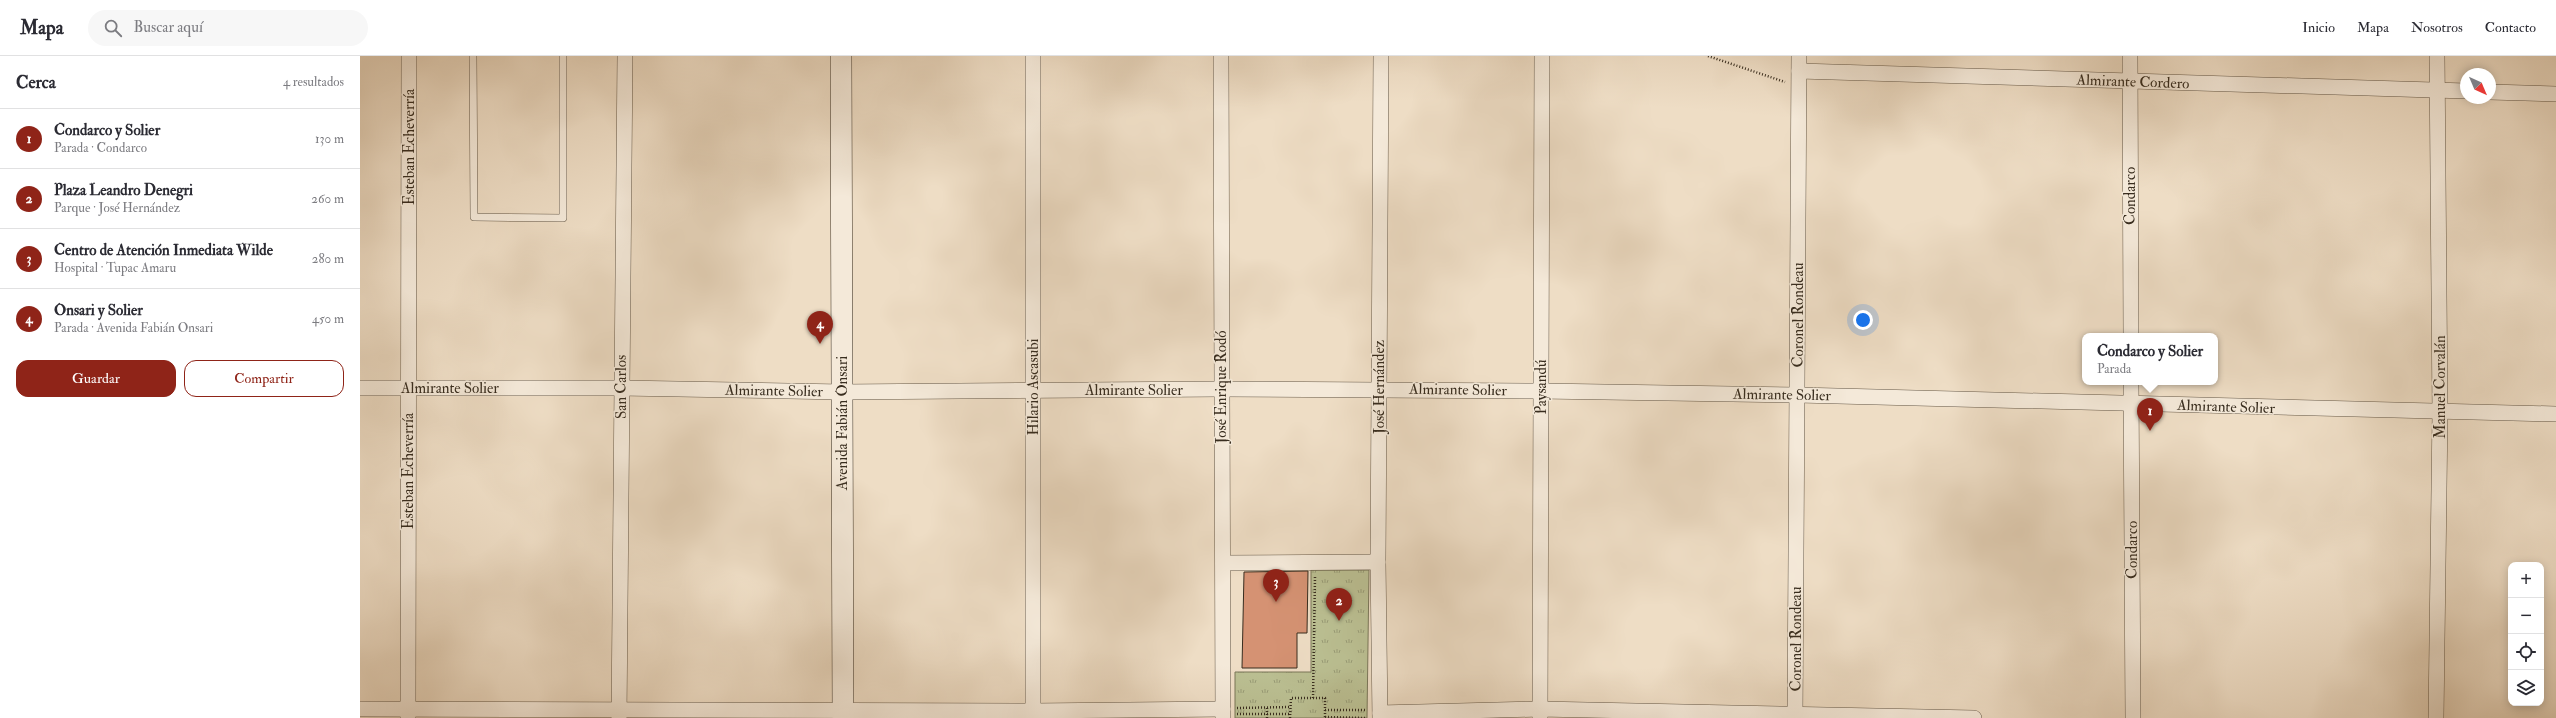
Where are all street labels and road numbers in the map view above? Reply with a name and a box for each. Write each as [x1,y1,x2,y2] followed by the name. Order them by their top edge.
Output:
[2075,71,2190,93] street label: Almirante Cordero
[400,88,419,205] street label: Esteban Echeverría
[2121,167,2140,225] street label: Condarco
[1789,262,1808,368] street label: Coronel Rondeau
[1212,330,1232,445] street label: José Enrique Rodó
[2431,335,2450,439] street label: Manuel Corvalán
[1024,338,1043,436] street label: Hilario Ascasubi
[1370,340,1390,435] street label: José Hernández
[612,355,631,419] street label: San Carlos
[833,356,852,491] street label: Avenida Fabián Onsari
[1532,359,1551,415] street label: Paysandú
[400,379,499,398] street label: Almirante Solier
[1408,380,1507,400] street label: Almirante Solier
[724,381,823,401] street label: Almirante Solier
[1084,381,1183,400] street label: Almirante Solier
[1732,385,1831,405] street label: Almirante Solier
[2176,396,2276,418] street label: Almirante Solier
[399,412,418,529] street label: Esteban Echeverría
[2123,521,2142,579] street label: Condarco
[1787,586,1806,692] street label: Coronel Rondeau

